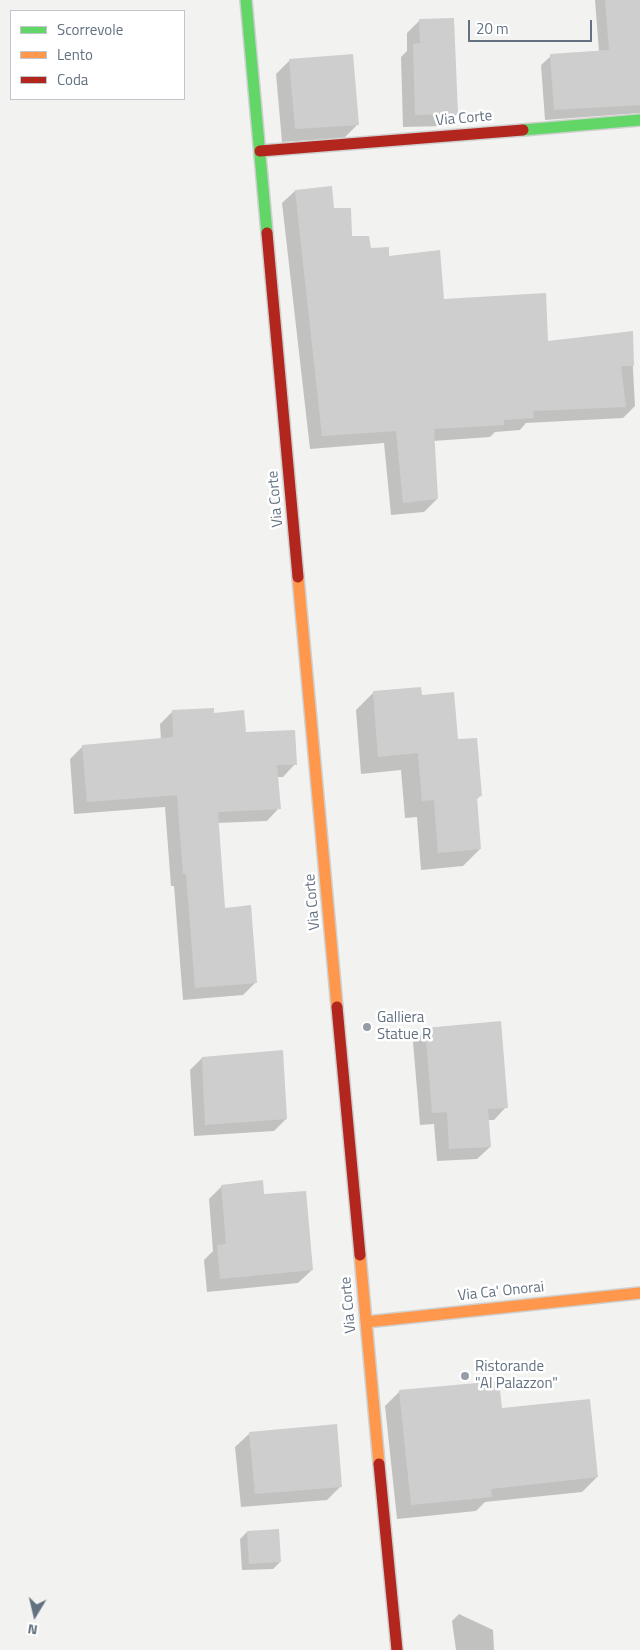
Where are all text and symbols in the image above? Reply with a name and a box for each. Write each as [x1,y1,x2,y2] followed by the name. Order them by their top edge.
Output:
[10,10,185,100] legend
[470,10,594,42] scale bar
[476,17,509,40] text: 20 m
[57,18,123,41] text: Scorrevole
[57,43,93,66] text: Lento
[57,68,88,91] text: Coda
[435,108,493,130] street label: Via Corte
[265,470,287,528] street label: Via Corte
[302,873,324,931] street label: Via Corte
[377,1009,431,1044] place label: Galliera Statue R
[361,1021,373,1033] marker: Galliera Statue R
[338,1276,360,1334] street label: Via Corte
[457,1279,545,1305] street label: Via Ca' Onorai
[475,1358,558,1393] place label: Ristorande "Al Palazzon"
[459,1370,471,1382] marker: Ristorande "Al Palazzon"
[10,1590,60,1640] north arrow
[26,1619,39,1641] text: N

